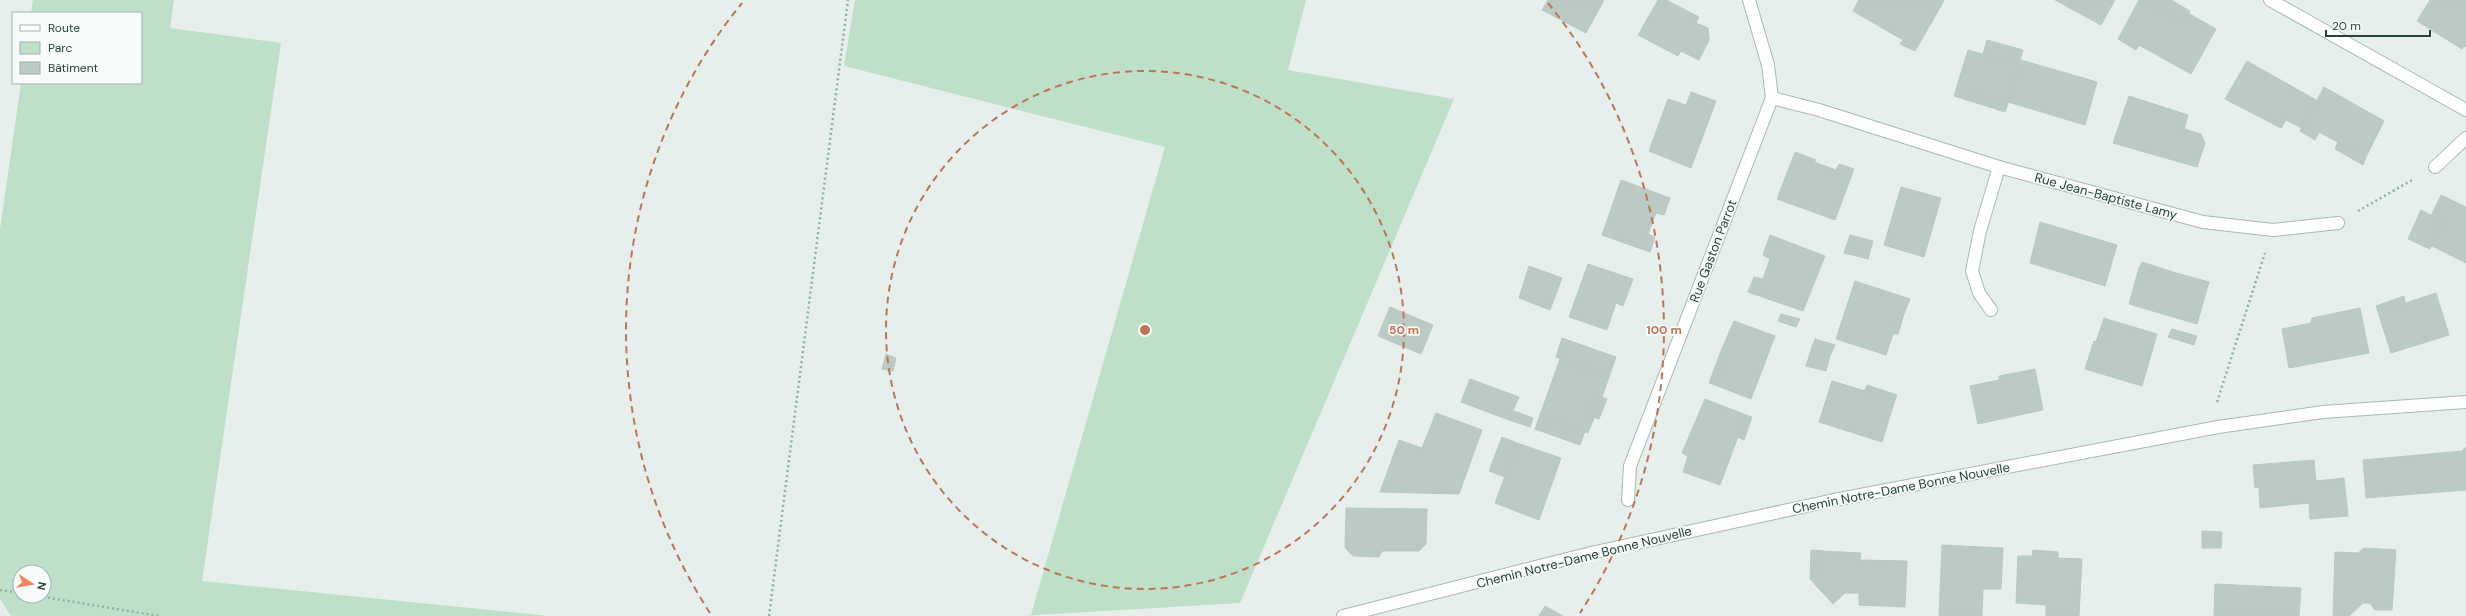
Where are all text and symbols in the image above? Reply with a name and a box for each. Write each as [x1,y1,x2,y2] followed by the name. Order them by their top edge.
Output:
[12,12,142,84] legend
[2326,12,2430,38] scale bar
[2332,18,2361,34] text: 20 m
[48,20,80,36] text: Route
[48,40,72,56] text: Parc
[48,60,99,76] text: Bâtiment
[2033,169,2179,223] street label: Rue Jean-Baptiste Lamy
[1686,197,1740,305] street label: Rue Gaston Parrot
[1389,322,1419,338] text: 50 m
[1646,322,1682,338] text: 100 m
[1138,323,1152,337] centre of rings
[1791,459,2011,517] street label: Chemin Notre-Dame Bonne Nouvelle
[1475,522,1693,592] street label: Chemin Notre-Dame Bonne Nouvelle
[12,564,52,604] north arrow
[34,581,49,591] text: N

